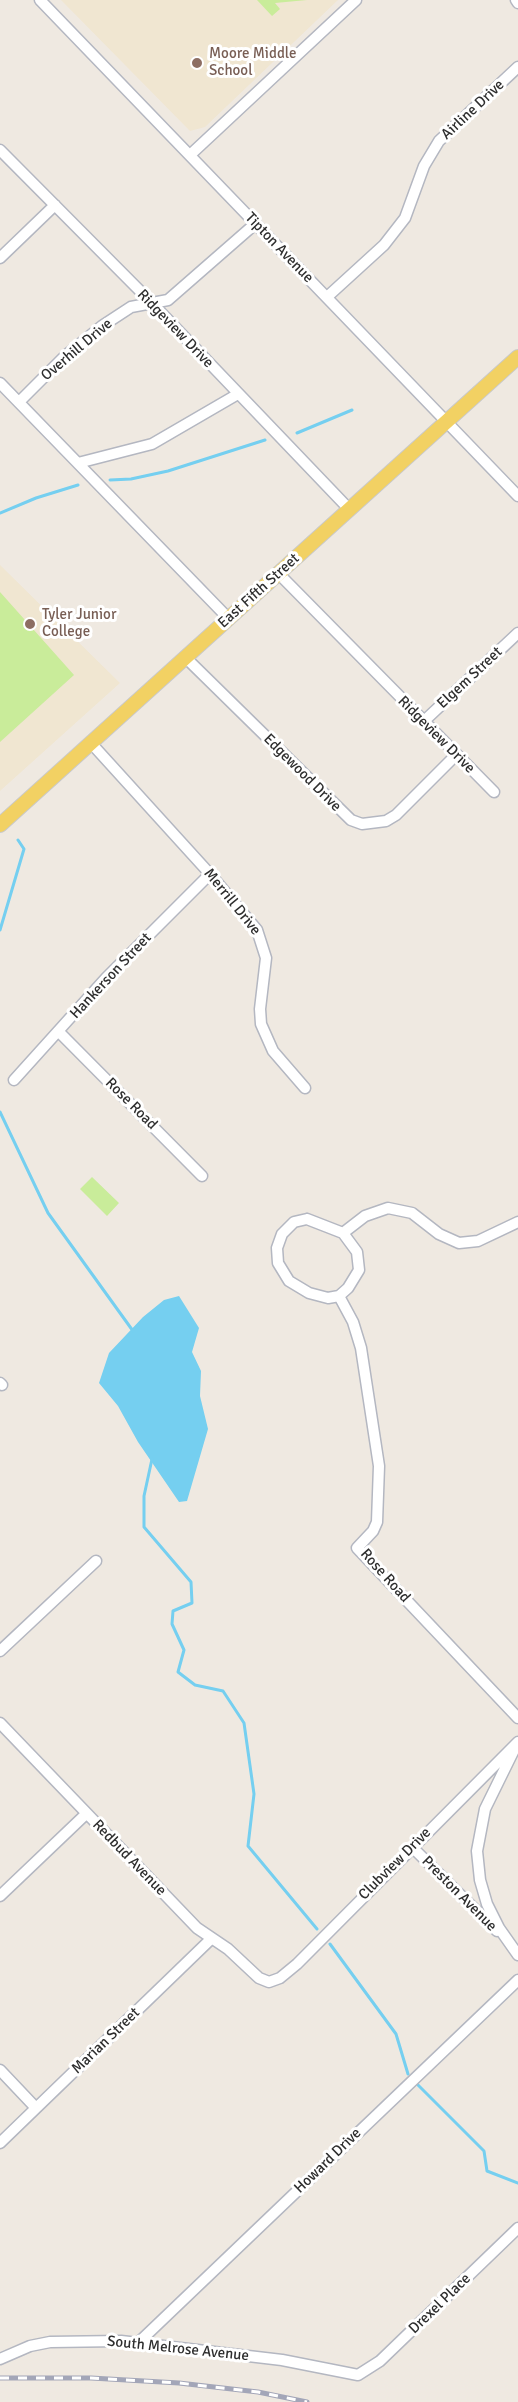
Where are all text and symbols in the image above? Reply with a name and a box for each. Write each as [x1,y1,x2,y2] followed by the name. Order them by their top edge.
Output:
[209,45,297,80] place label: Moore Middle School
[190,56,204,70] marker: Moore Middle School
[438,76,508,144] street label: Airline Drive
[241,209,317,287] street label: Tipton Avenue
[133,286,217,372] street label: Ridgeview Drive
[38,315,116,385] street label: Overhill Drive
[215,550,303,632] street label: East Fifth Street
[42,606,116,641] place label: Tyler Junior College
[23,617,37,631] marker: Tyler Junior College
[434,643,506,713] street label: Elgem Street
[394,693,478,777] street label: Ridgeview Drive
[259,730,345,816] street label: Edgewood Drive
[200,865,264,939] street label: Merrill Drive
[67,929,155,1023] street label: Hankerson Street
[101,1074,161,1134] street label: Rose Road
[356,1545,414,1607] street label: Rose Road
[88,1816,170,1900] street label: Redbud Avenue
[355,1824,435,1904] street label: Clubview Drive
[418,1853,500,1935] street label: Preston Avenue
[68,2004,144,2078] street label: Marian Street
[291,2125,365,2197] street label: Howard Drive
[405,2270,475,2338] street label: Drexel Place
[106,2333,250,2365] street label: South Melrose Avenue

